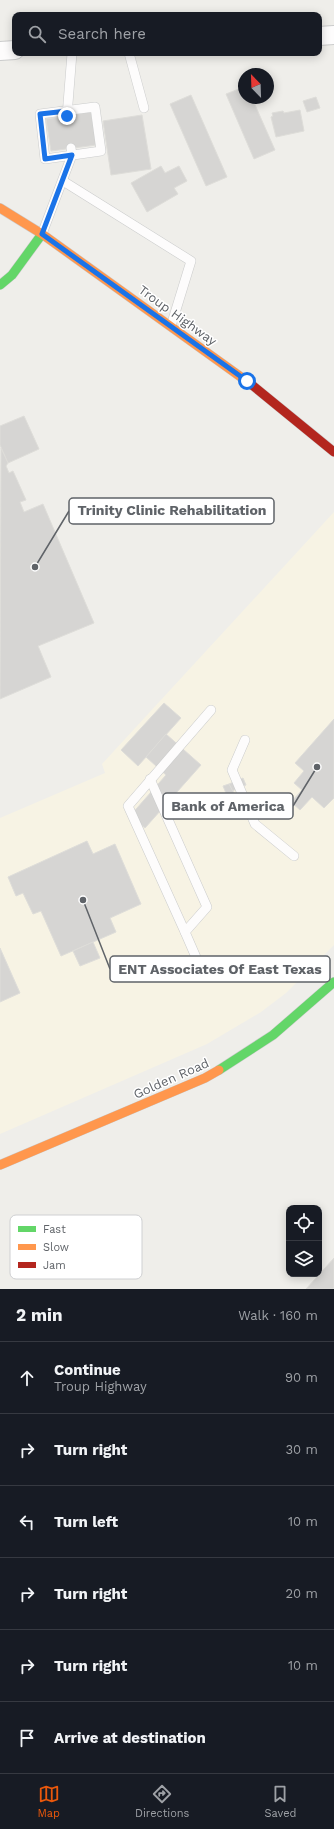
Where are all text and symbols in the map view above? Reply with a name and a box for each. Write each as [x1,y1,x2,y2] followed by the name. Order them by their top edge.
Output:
[12,12,322,56] search box
[26,23,48,45] icon: search
[58,25,146,43] text: Search here
[238,68,274,104] north arrow
[58,107,76,125] route end
[136,282,220,349] street label: Troup Highway
[238,372,256,390] route start
[69,498,274,524] callout: Trinity Clinic Rehabilitation
[78,502,266,518] text: Trinity Clinic Rehabilitation
[163,793,293,819] callout: Bank of America
[171,798,286,814] text: Bank of America
[110,956,330,982] callout: ENT Associates Of East Texas
[118,961,322,977] text: ENT Associates Of East Texas
[131,1055,211,1102] street label: Golden Road
[286,1205,322,1277] map controls
[286,1205,322,1241] button: locate
[10,1215,142,1279] legend
[43,1223,66,1236] text: Fast
[43,1241,69,1254] text: Slow
[286,1241,322,1277] button: layers
[43,1259,66,1272] text: Jam
[16,1305,62,1325] text: 2 min
[238,1308,318,1323] text: Walk · 160 m
[54,1361,121,1379] text: Continue
[16,1367,38,1389] icon: ahead
[285,1370,318,1385] text: 90 m
[54,1379,147,1394] text: Troup Highway
[16,1439,38,1461] icon: right
[54,1441,127,1459] text: Turn right
[286,1442,318,1457] text: 30 m
[16,1511,38,1533] icon: left
[54,1513,118,1531] text: Turn left
[288,1514,318,1529] text: 10 m
[16,1583,38,1605] icon: right
[54,1585,127,1603] text: Turn right
[286,1586,318,1601] text: 20 m
[16,1655,38,1677] icon: right
[54,1657,127,1675] text: Turn right
[288,1658,318,1673] text: 10 m
[16,1727,38,1749] icon: arrive
[54,1729,206,1747] text: Arrive at destination
[38,1783,60,1820] tab: Map
[135,1783,189,1820] tab: Directions
[264,1783,296,1820] tab: Saved

